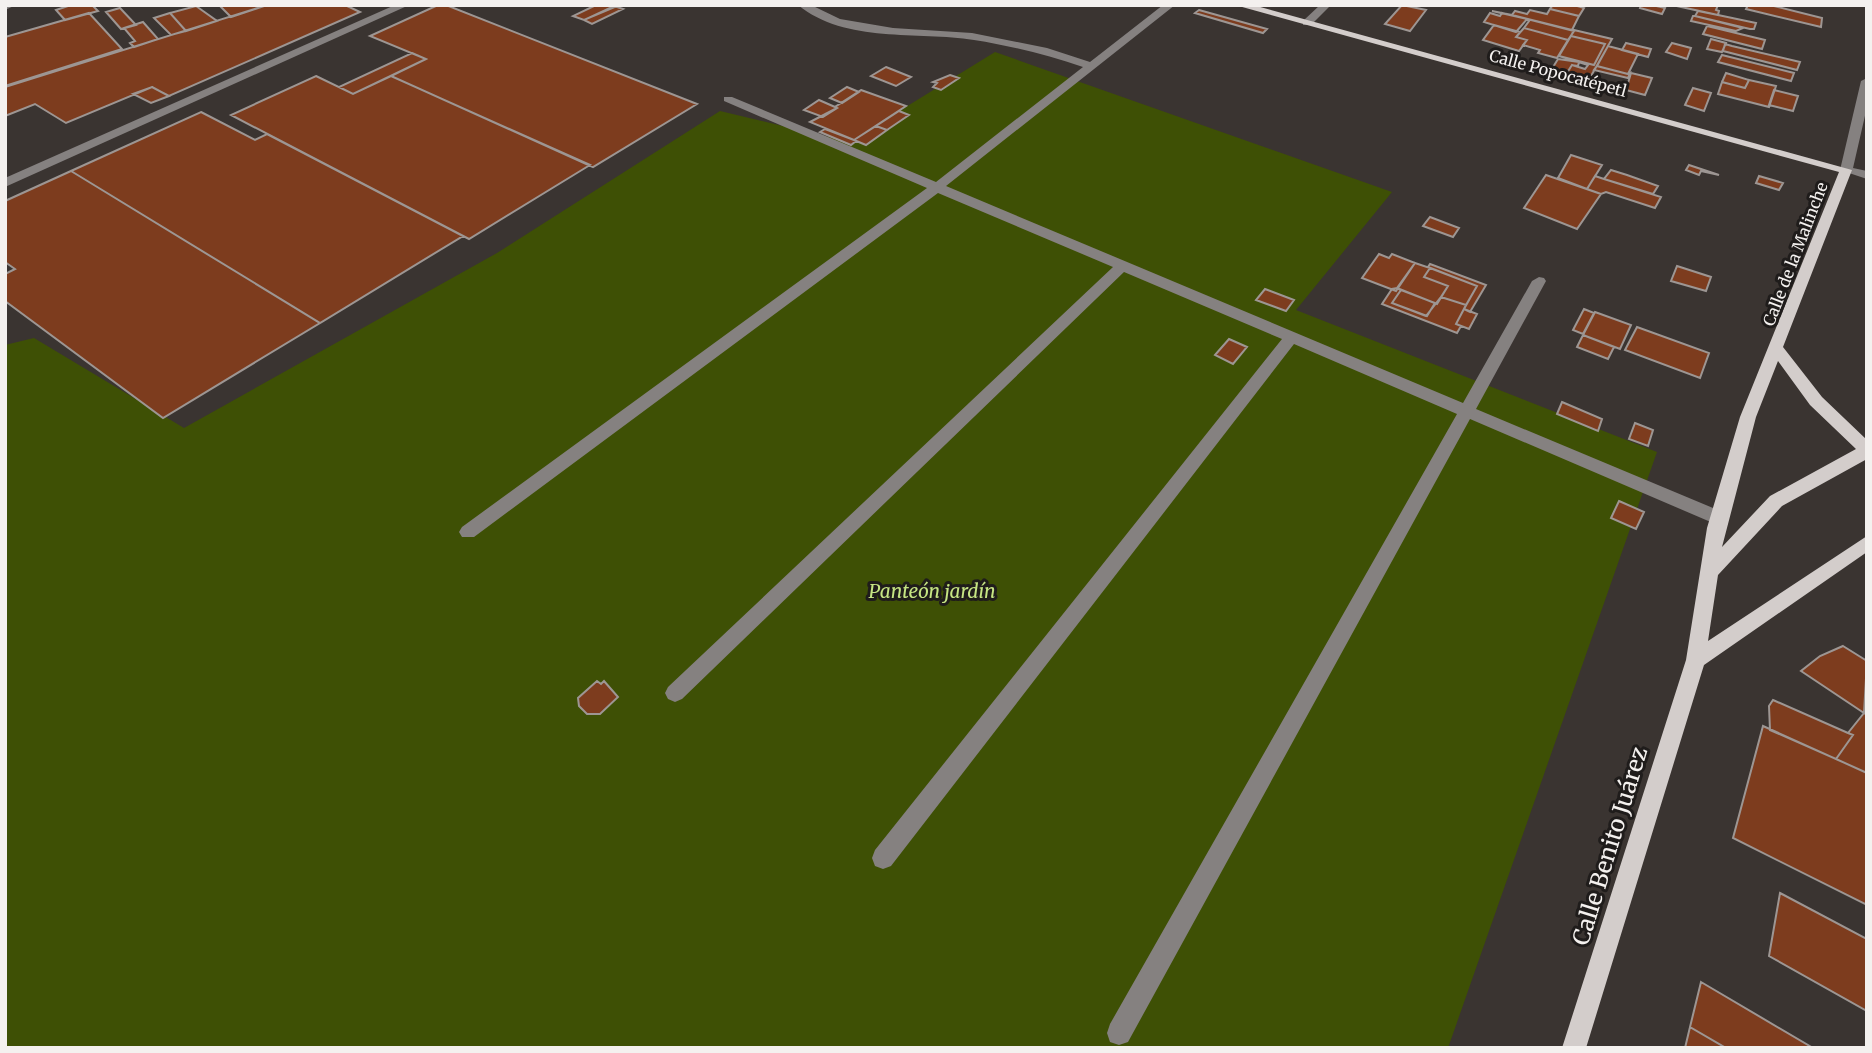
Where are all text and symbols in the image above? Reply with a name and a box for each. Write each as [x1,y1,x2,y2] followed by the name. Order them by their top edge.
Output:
[1487,45,1629,101] street label: Calle Popocatépetl
[1758,179,1832,329] street label: Calle de la Malinche
[868,579,996,603] park label: Panteón jardín
[1566,743,1653,949] street label: Calle Benito Juárez

